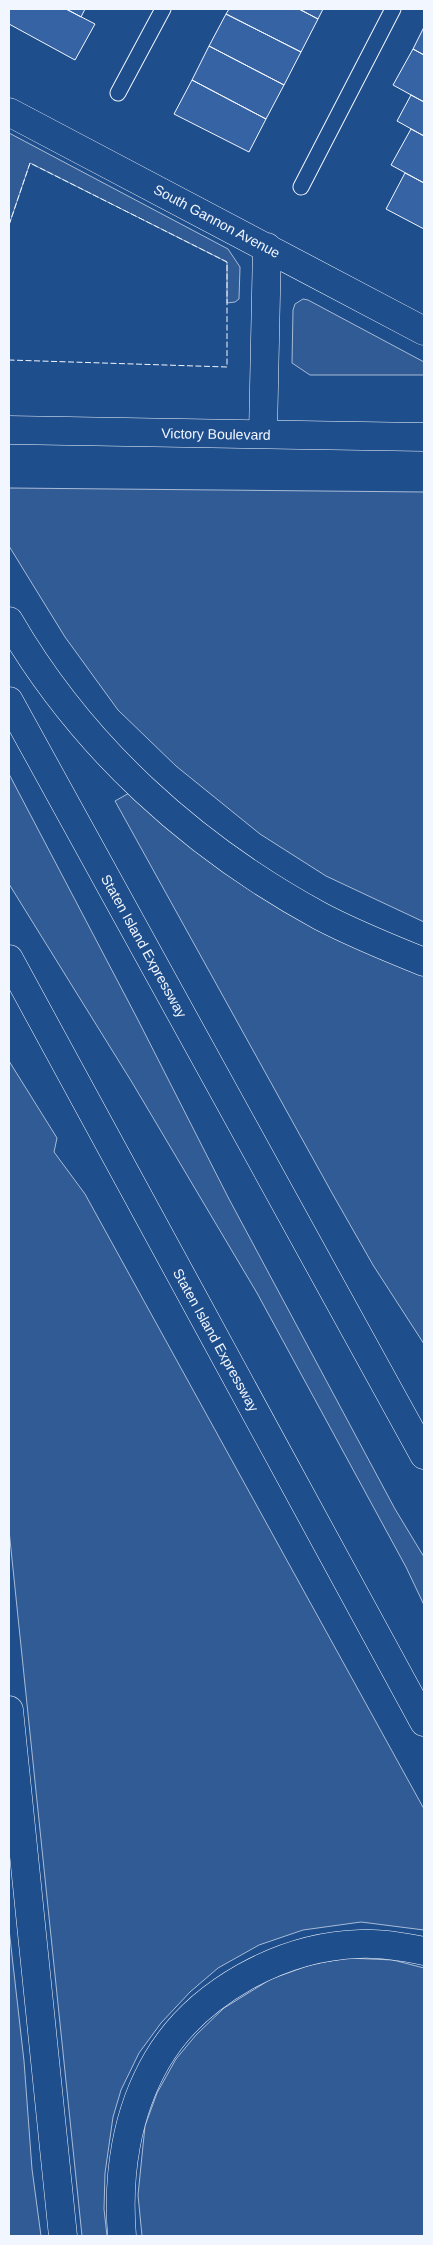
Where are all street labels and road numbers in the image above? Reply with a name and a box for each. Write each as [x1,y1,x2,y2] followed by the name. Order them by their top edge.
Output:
[151,181,283,261] street label: South Gannon Avenue
[161,425,271,443] street label: Victory Boulevard
[98,872,190,1020] street label: Staten Island Expressway
[170,1266,262,1414] street label: Staten Island Expressway

